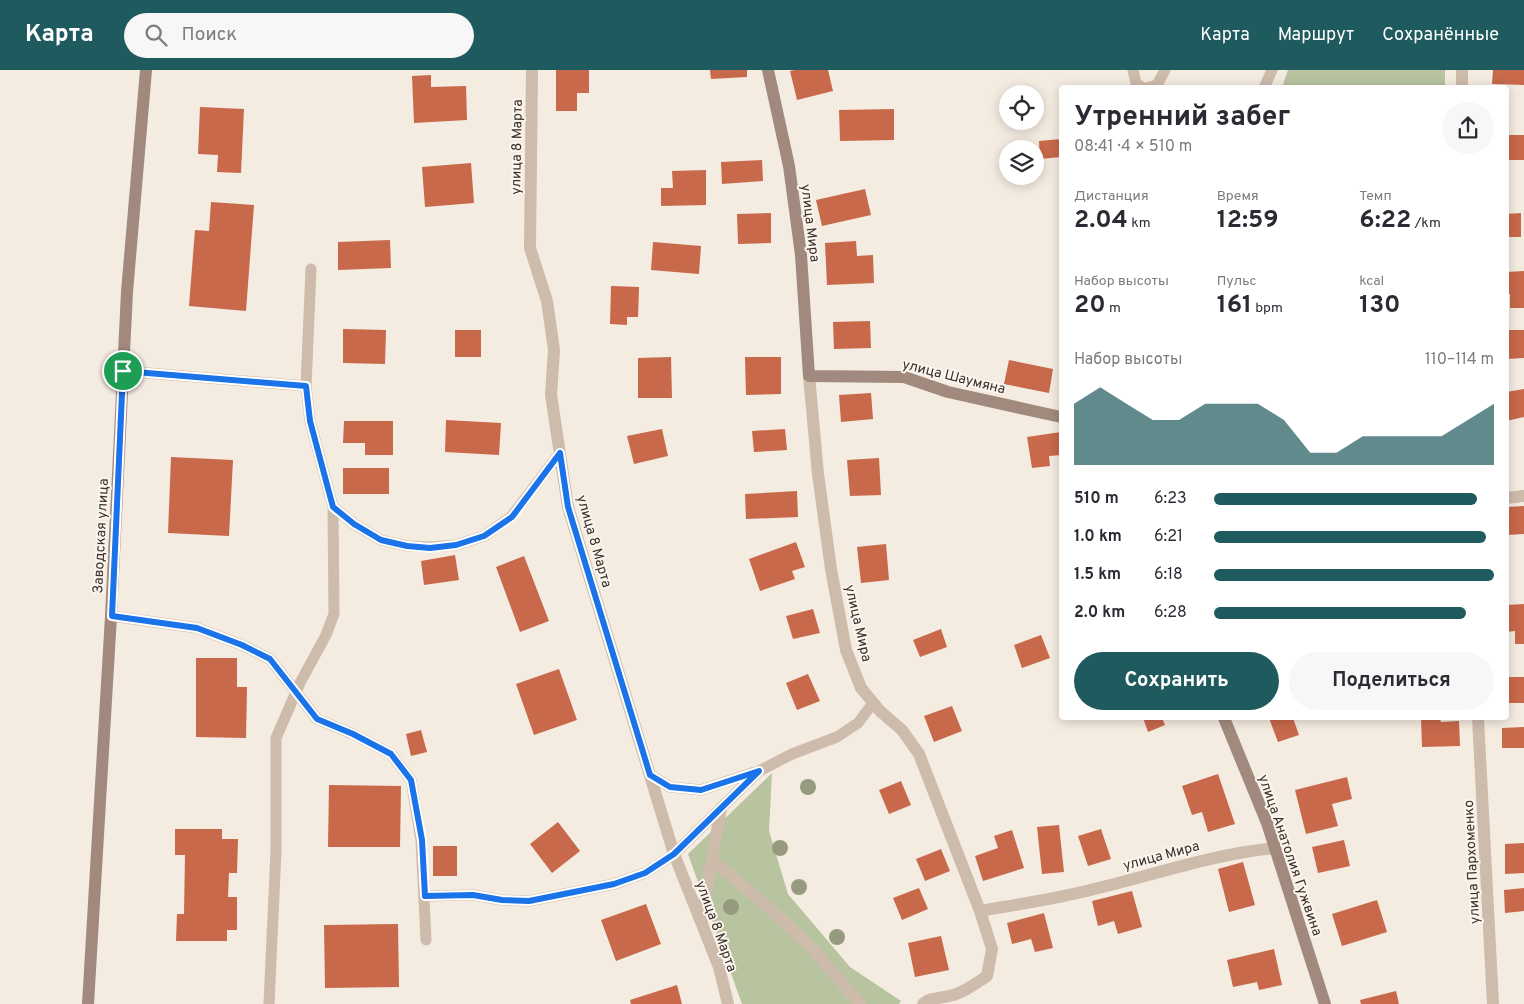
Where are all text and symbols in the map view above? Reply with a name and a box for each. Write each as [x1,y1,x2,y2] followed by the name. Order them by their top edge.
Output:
[124,13,474,58] search box
[25,20,94,50] text: Карта
[142,21,170,49] icon: search
[182,23,237,47] text: Поиск
[1200,24,1250,47] text: Карта
[1278,24,1354,47] text: Маршрут
[1382,24,1499,47] text: Сохранённые
[999,85,1044,185] map controls
[999,85,1044,130] button: locate
[508,99,527,195] street label: улица 8 Марта
[1074,100,1290,136] text: Утренний забег
[1442,102,1494,154] button: share
[1074,137,1192,157] text: 08:41 · 4 × 510 m
[999,140,1044,185] button: layers
[796,183,823,263] street label: улица Мира
[1074,188,1149,205] text: Дистанция
[1217,188,1259,205] text: Время
[1359,188,1392,205] text: Темп
[1074,205,1128,237] text: 2.04
[1217,205,1279,237] text: 12:59
[1359,205,1411,237] text: 6:22
[1128,215,1151,232] text: km
[1411,215,1441,232] text: /km
[1074,273,1169,290] text: Набор высоты
[1217,273,1257,290] text: Пульс
[1359,273,1384,290] text: kcal
[1074,290,1106,322] text: 20
[1217,290,1252,322] text: 161
[1359,290,1400,322] text: 130
[1106,300,1121,317] text: m
[1252,300,1283,317] text: bpm
[102,350,144,392] pin
[1074,350,1182,370] text: Набор высоты
[1425,350,1494,370] text: 110–114 m
[900,356,1007,398] street label: улица Шаумяна
[109,357,137,385] icon: arrive
[90,478,113,594] street label: Заводская улица
[1074,489,1119,509] text: 510 m
[1154,489,1187,509] text: 6:23
[572,493,615,590] street label: улица 8 Марта
[1074,527,1122,547] text: 1.0 km
[1154,527,1183,547] text: 6:21
[1074,565,1121,585] text: 1.5 km
[1154,565,1183,585] text: 6:18
[840,583,875,663] street label: улица Мира
[1074,603,1125,623] text: 2.0 km
[1154,603,1187,623] text: 6:28
[1074,652,1279,710] button: Сохранить
[1289,652,1494,710] button: Поделиться
[1254,773,1325,938] street label: улица Анатолия Гужвина
[1461,799,1484,924] street label: улица Пархоменко
[1121,838,1202,875] street label: улица Мира
[691,879,740,974] street label: улица 8 Марта

